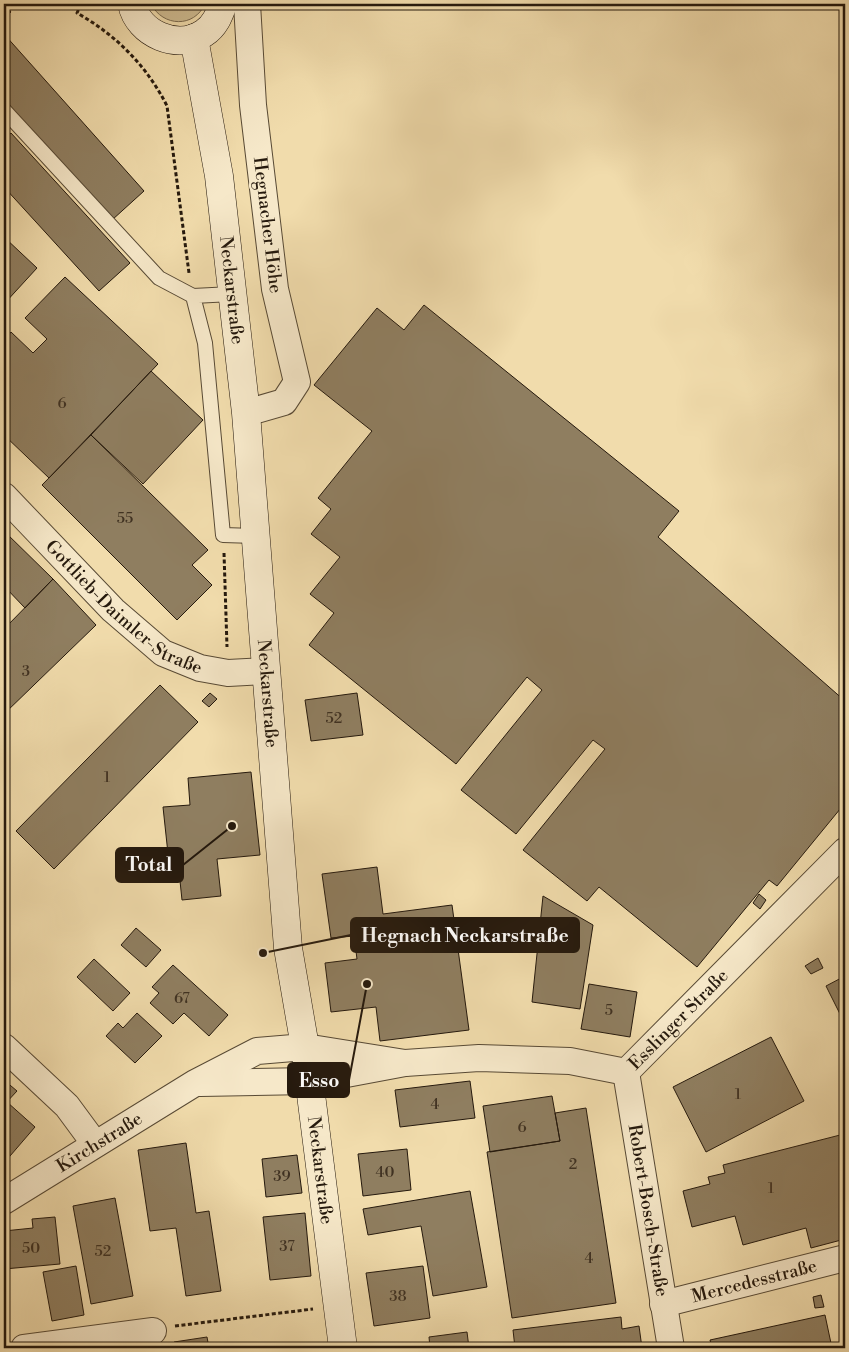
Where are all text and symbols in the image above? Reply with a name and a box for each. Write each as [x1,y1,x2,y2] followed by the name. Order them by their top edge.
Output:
[248,156,287,295] street label: Hegnacher Höhe
[214,235,249,345] street label: Neckarstraße
[57,394,67,413] house number: 6
[117,509,133,528] house number: 55
[40,535,206,680] street label: Gottlieb-Daimler-Straße
[252,638,283,748] street label: Neckarstraße
[22,662,30,681] house number: 3
[326,709,342,728] house number: 52
[104,768,111,787] house number: 1
[116,848,183,882] callout: Total
[126,853,172,877] text: Total
[351,918,579,952] callout: Hegnach Neckarstraße
[361,924,569,948] text: Hegnach Neckarstraße
[624,965,733,1075] street label: Esslinger Straße
[174,989,190,1008] house number: 67
[605,1001,613,1020] house number: 5
[288,1063,349,1097] callout: Esso
[299,1069,339,1093] text: Esso
[735,1085,742,1104] house number: 1
[431,1095,440,1114] house number: 4
[52,1107,147,1178] street label: Kirchstraße
[302,1115,338,1226] street label: Neckarstraße
[517,1118,527,1137] house number: 6
[623,1122,673,1298] street label: Robert-Bosch-Straße
[569,1155,577,1174] house number: 2
[376,1163,394,1182] house number: 40
[273,1167,291,1186] house number: 39
[768,1179,775,1198] house number: 1
[279,1237,295,1256] house number: 37
[22,1239,40,1258] house number: 50
[95,1242,111,1261] house number: 52
[585,1249,594,1268] house number: 4
[689,1255,819,1308] street label: Mercedesstraße
[389,1287,407,1306] house number: 38

